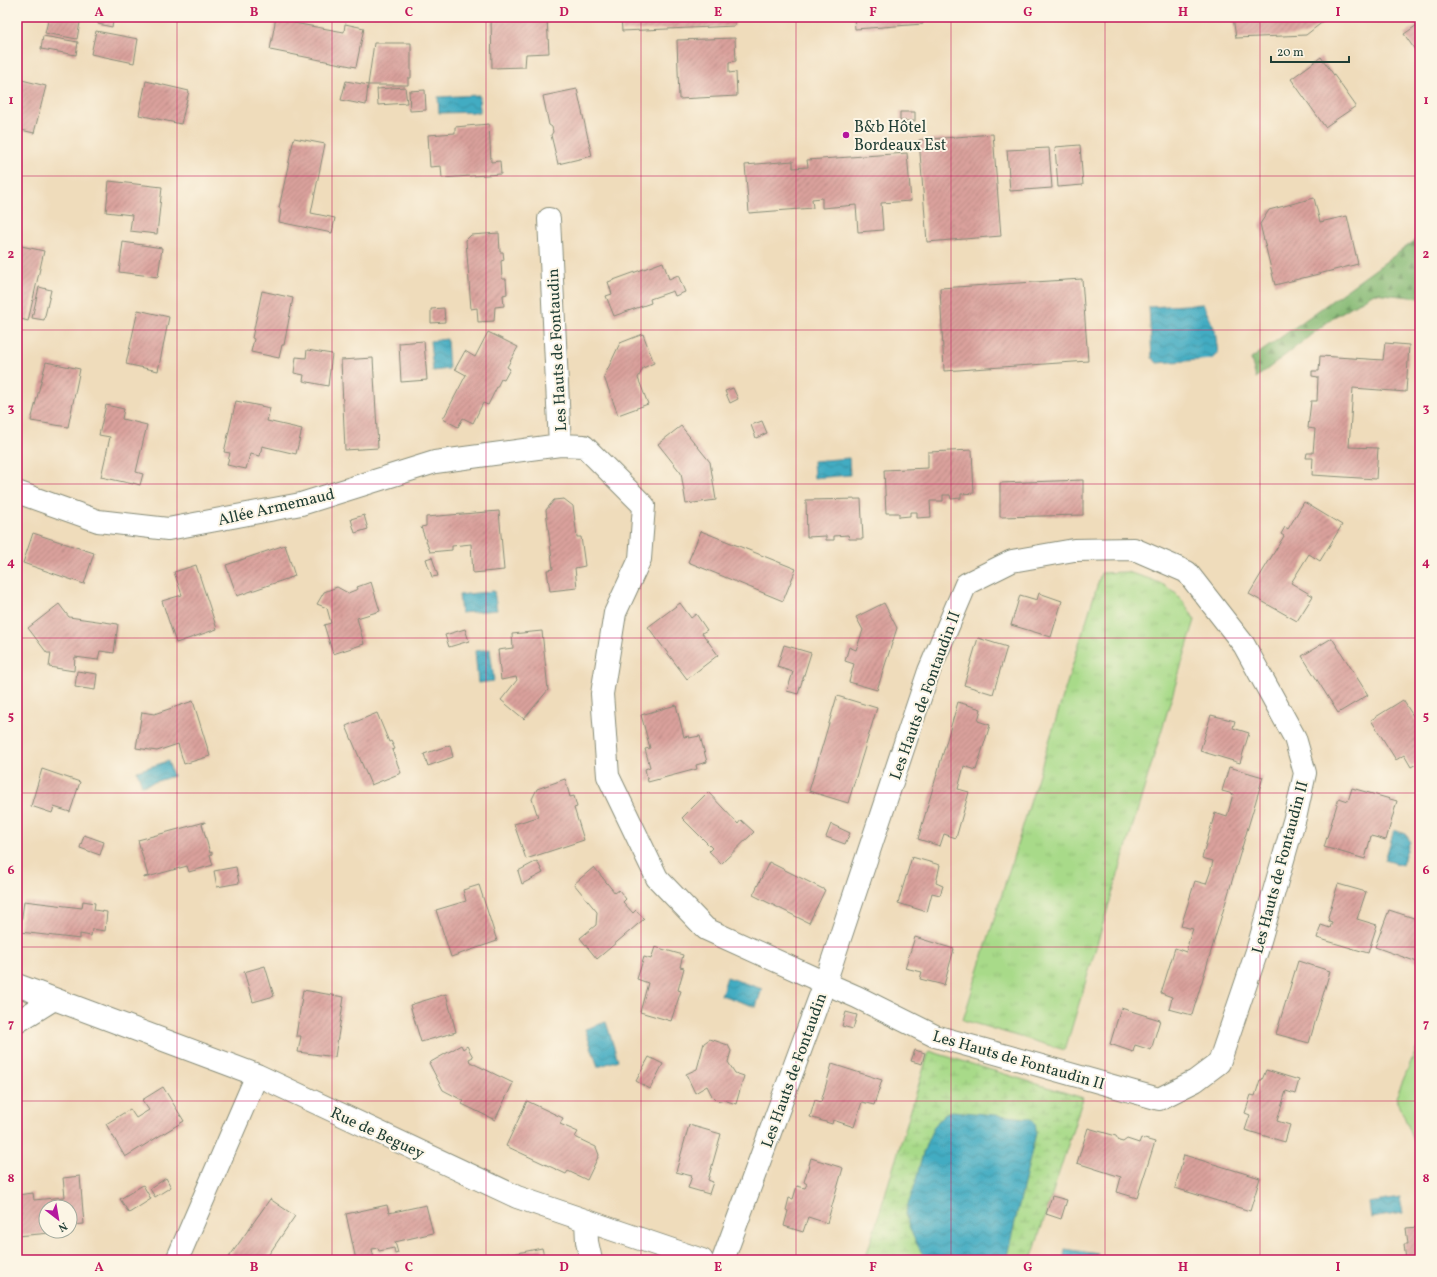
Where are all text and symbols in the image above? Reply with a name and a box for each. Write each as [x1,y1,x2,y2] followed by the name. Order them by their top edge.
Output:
[94,4,104,22] text: A
[250,4,259,22] text: B
[405,4,413,22] text: C
[559,4,569,22] text: D
[714,4,722,22] text: E
[869,4,877,22] text: F
[1023,4,1033,22] text: G
[1178,4,1188,22] text: H
[1336,4,1341,22] text: I
[1271,38,1349,64] scale bar
[1277,45,1304,61] text: 20 m
[8,92,14,110] text: 1
[1423,92,1429,110] text: 1
[854,117,947,157] place label: B&b Hôtel Bordeaux Est
[841,130,851,140] marker: B&b Hôtel Bordeaux Est
[8,246,15,264] text: 2
[1423,246,1430,264] text: 2
[543,268,573,432] street label: Les Hauts de Fontaudin
[8,400,15,418] text: 3
[1423,400,1430,418] text: 3
[216,484,337,532] street label: Allée Armemaud
[7,554,15,572] text: 4
[1422,554,1430,572] text: 4
[885,608,967,783] street label: Les Hauts de Fontaudin II
[8,708,14,726] text: 5
[1423,708,1429,726] text: 5
[1247,779,1315,956] street label: Les Hauts de Fontaudin II
[7,862,15,880] text: 6
[1422,862,1430,880] text: 6
[757,990,833,1151] street label: Les Hauts de Fontaudin
[8,1016,14,1034] text: 7
[1423,1016,1429,1034] text: 7
[930,1026,1107,1096] street label: Les Hauts de Fontaudin II
[327,1102,428,1165] street label: Rue de Beguey
[7,1170,15,1188] text: 8
[1422,1170,1430,1188] text: 8
[38,1199,78,1239] north arrow
[55,1218,70,1235] text: N
[94,1259,104,1277] text: A
[250,1259,259,1277] text: B
[405,1259,413,1277] text: C
[559,1259,569,1277] text: D
[714,1259,722,1277] text: E
[869,1259,877,1277] text: F
[1023,1259,1033,1277] text: G
[1178,1259,1188,1277] text: H
[1336,1259,1341,1277] text: I

